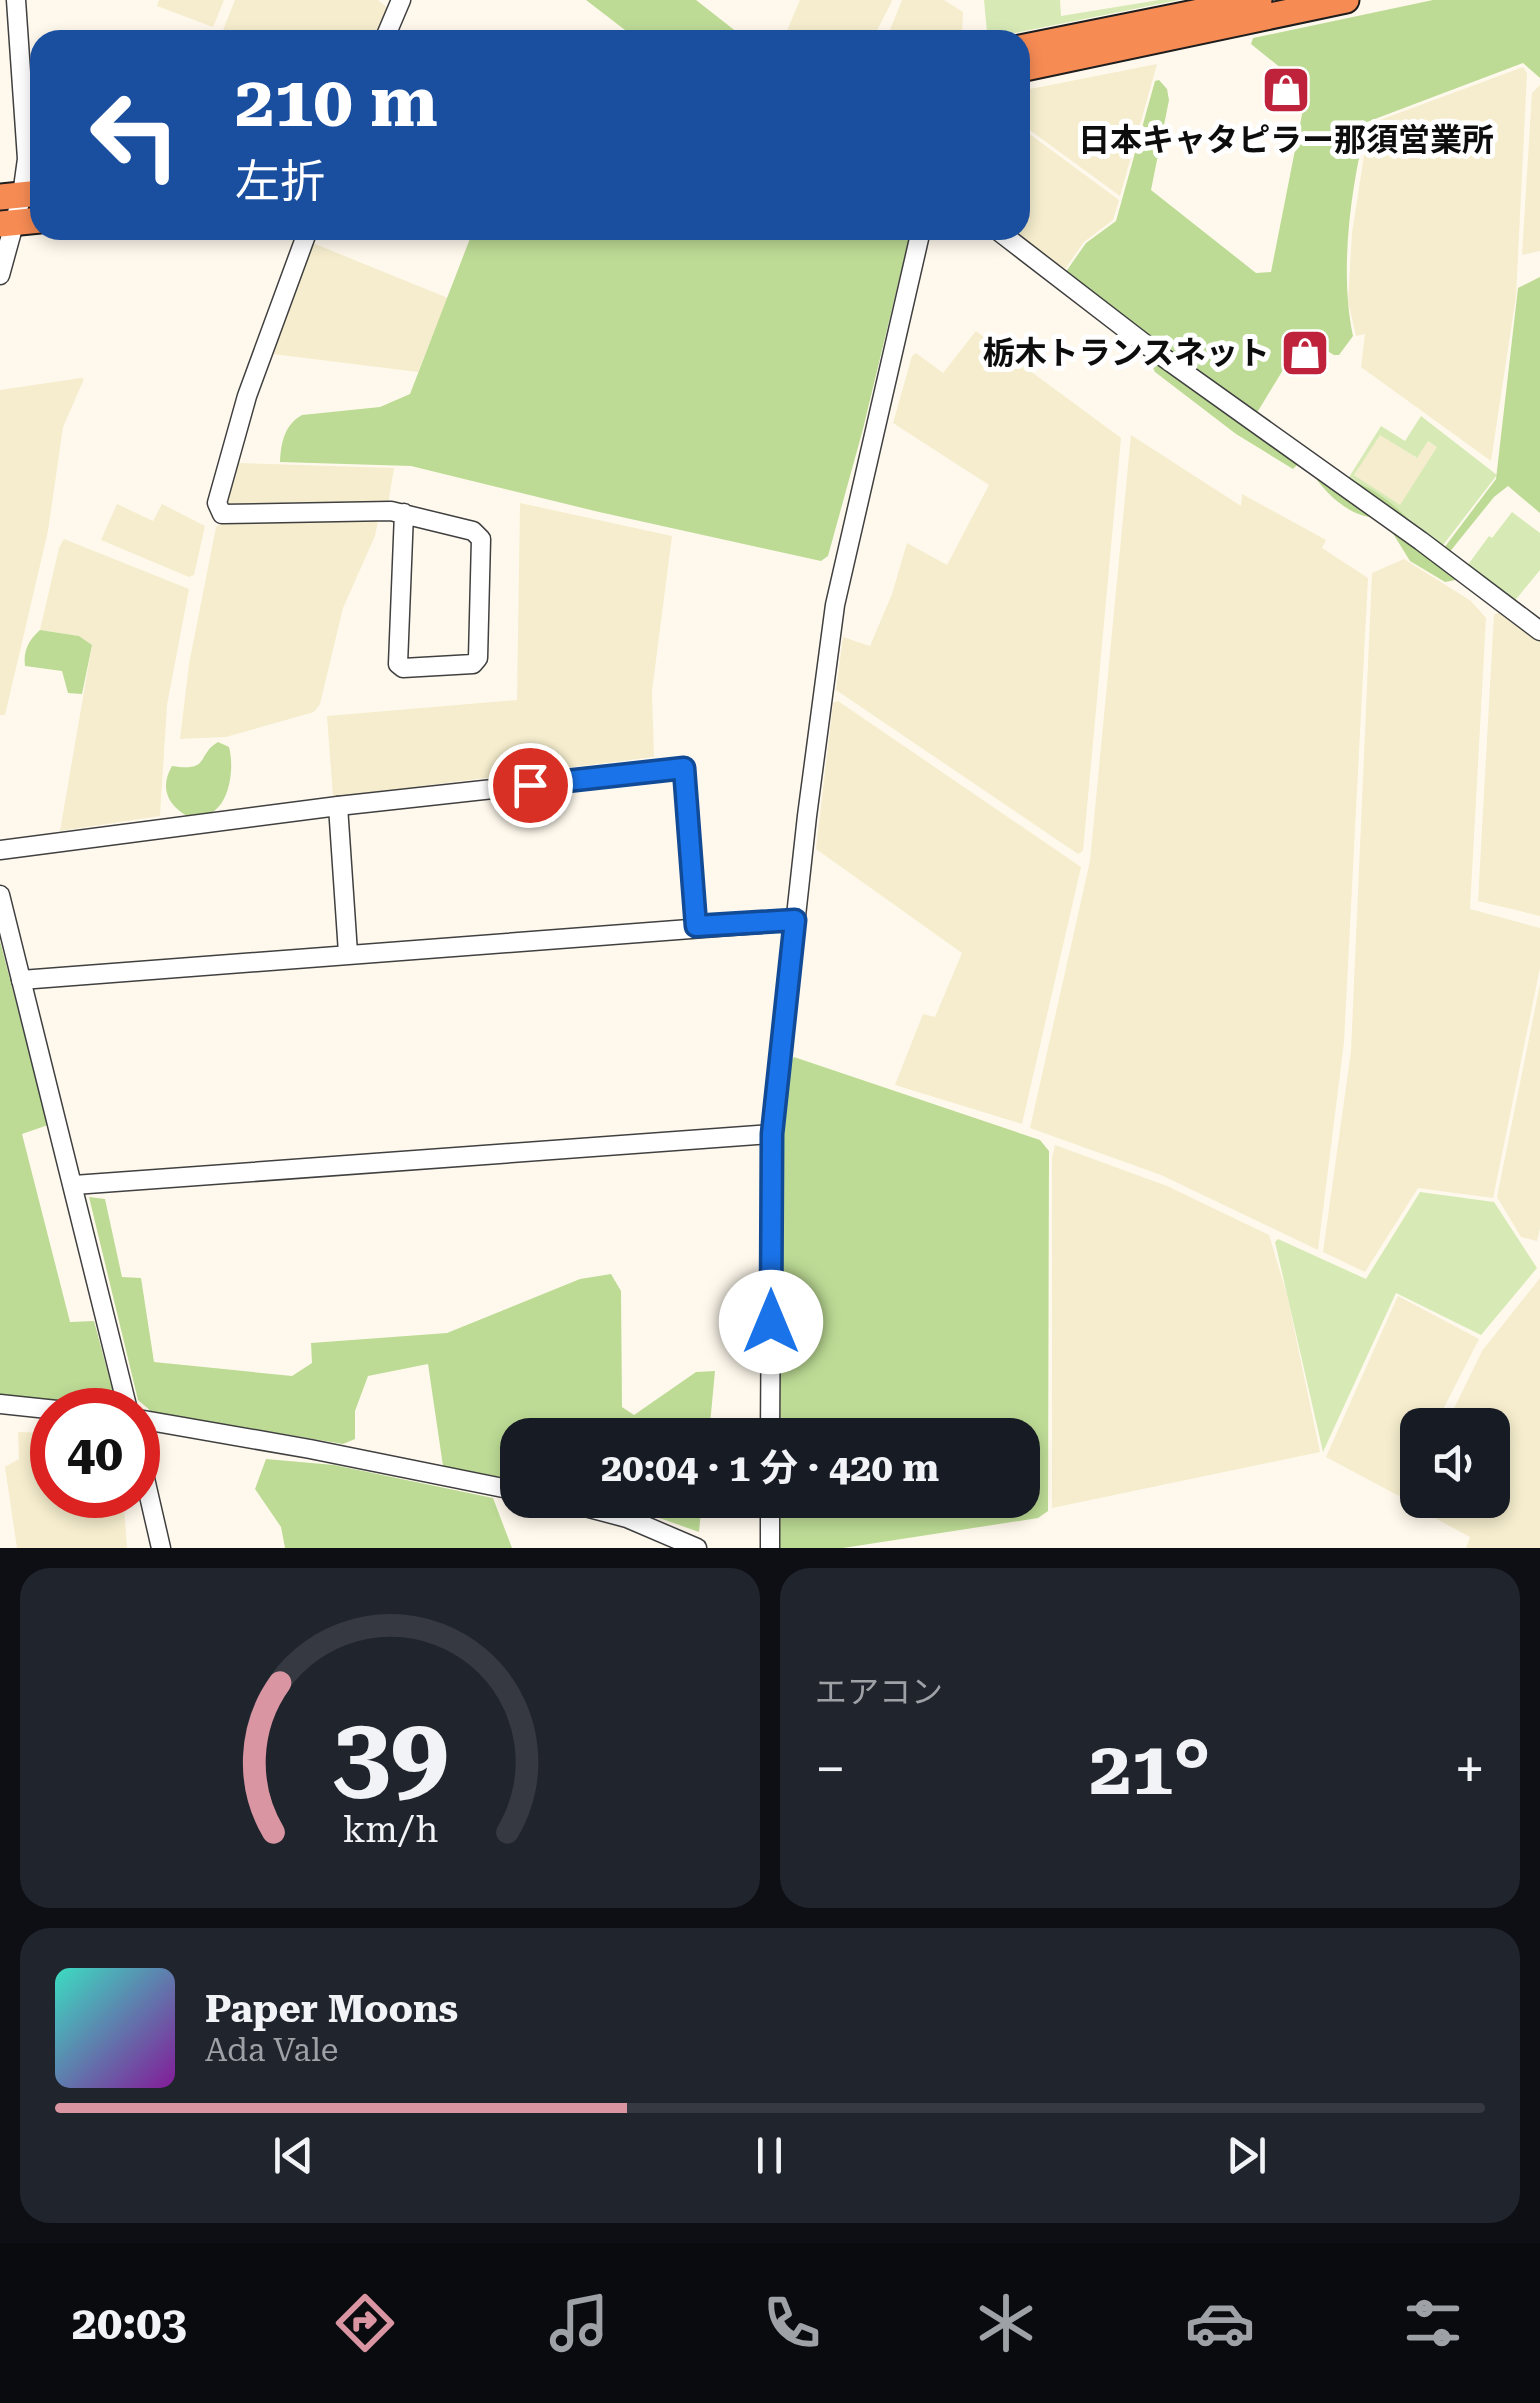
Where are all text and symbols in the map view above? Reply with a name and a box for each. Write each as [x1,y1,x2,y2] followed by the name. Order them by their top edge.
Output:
[235,61,438,143] text: 210 m
[1260,64,1312,116] shop icon: 日本キャタピラー那須営業所
[70,70,200,200] icon: left
[1078,121,1494,159] place label: 日本キャタピラー那須営業所
[235,155,325,208] text: 左折
[1279,327,1331,379] shop icon: 栃木トランスネット
[983,334,1270,372] place label: 栃木トランスネット
[488,743,573,828] pin
[503,758,558,813] icon: arrive
[719,1270,823,1374] position arrow
[30,1388,160,1518] speed limit sign: 40
[1400,1408,1510,1518] map controls
[1400,1408,1510,1518] button: sound
[601,1446,939,1490] text: 20:04 · 1 分 · 420 m
[815,1673,943,1711] text: エアコン
[332,1694,448,1815] text: 39
[1089,1724,1211,1812] text: 21°
[815,1737,846,1801] text: −
[1454,1737,1485,1801] text: +
[342,1809,438,1851] text: km/h
[205,1987,458,2031] text: Paper Moons
[205,2031,338,2069] text: Ada Vale
[266,2128,321,2183] icon: previous
[742,2128,797,2183] icon: pause
[1219,2128,1274,2183] icon: next
[330,2288,400,2358] icon: directions
[544,2288,614,2358] icon: music
[757,2288,827,2358] icon: phone
[971,2288,1041,2358] icon: climate
[1185,2288,1255,2358] icon: car
[1398,2288,1468,2358] icon: filters
[72,2297,187,2350] text: 20:03

